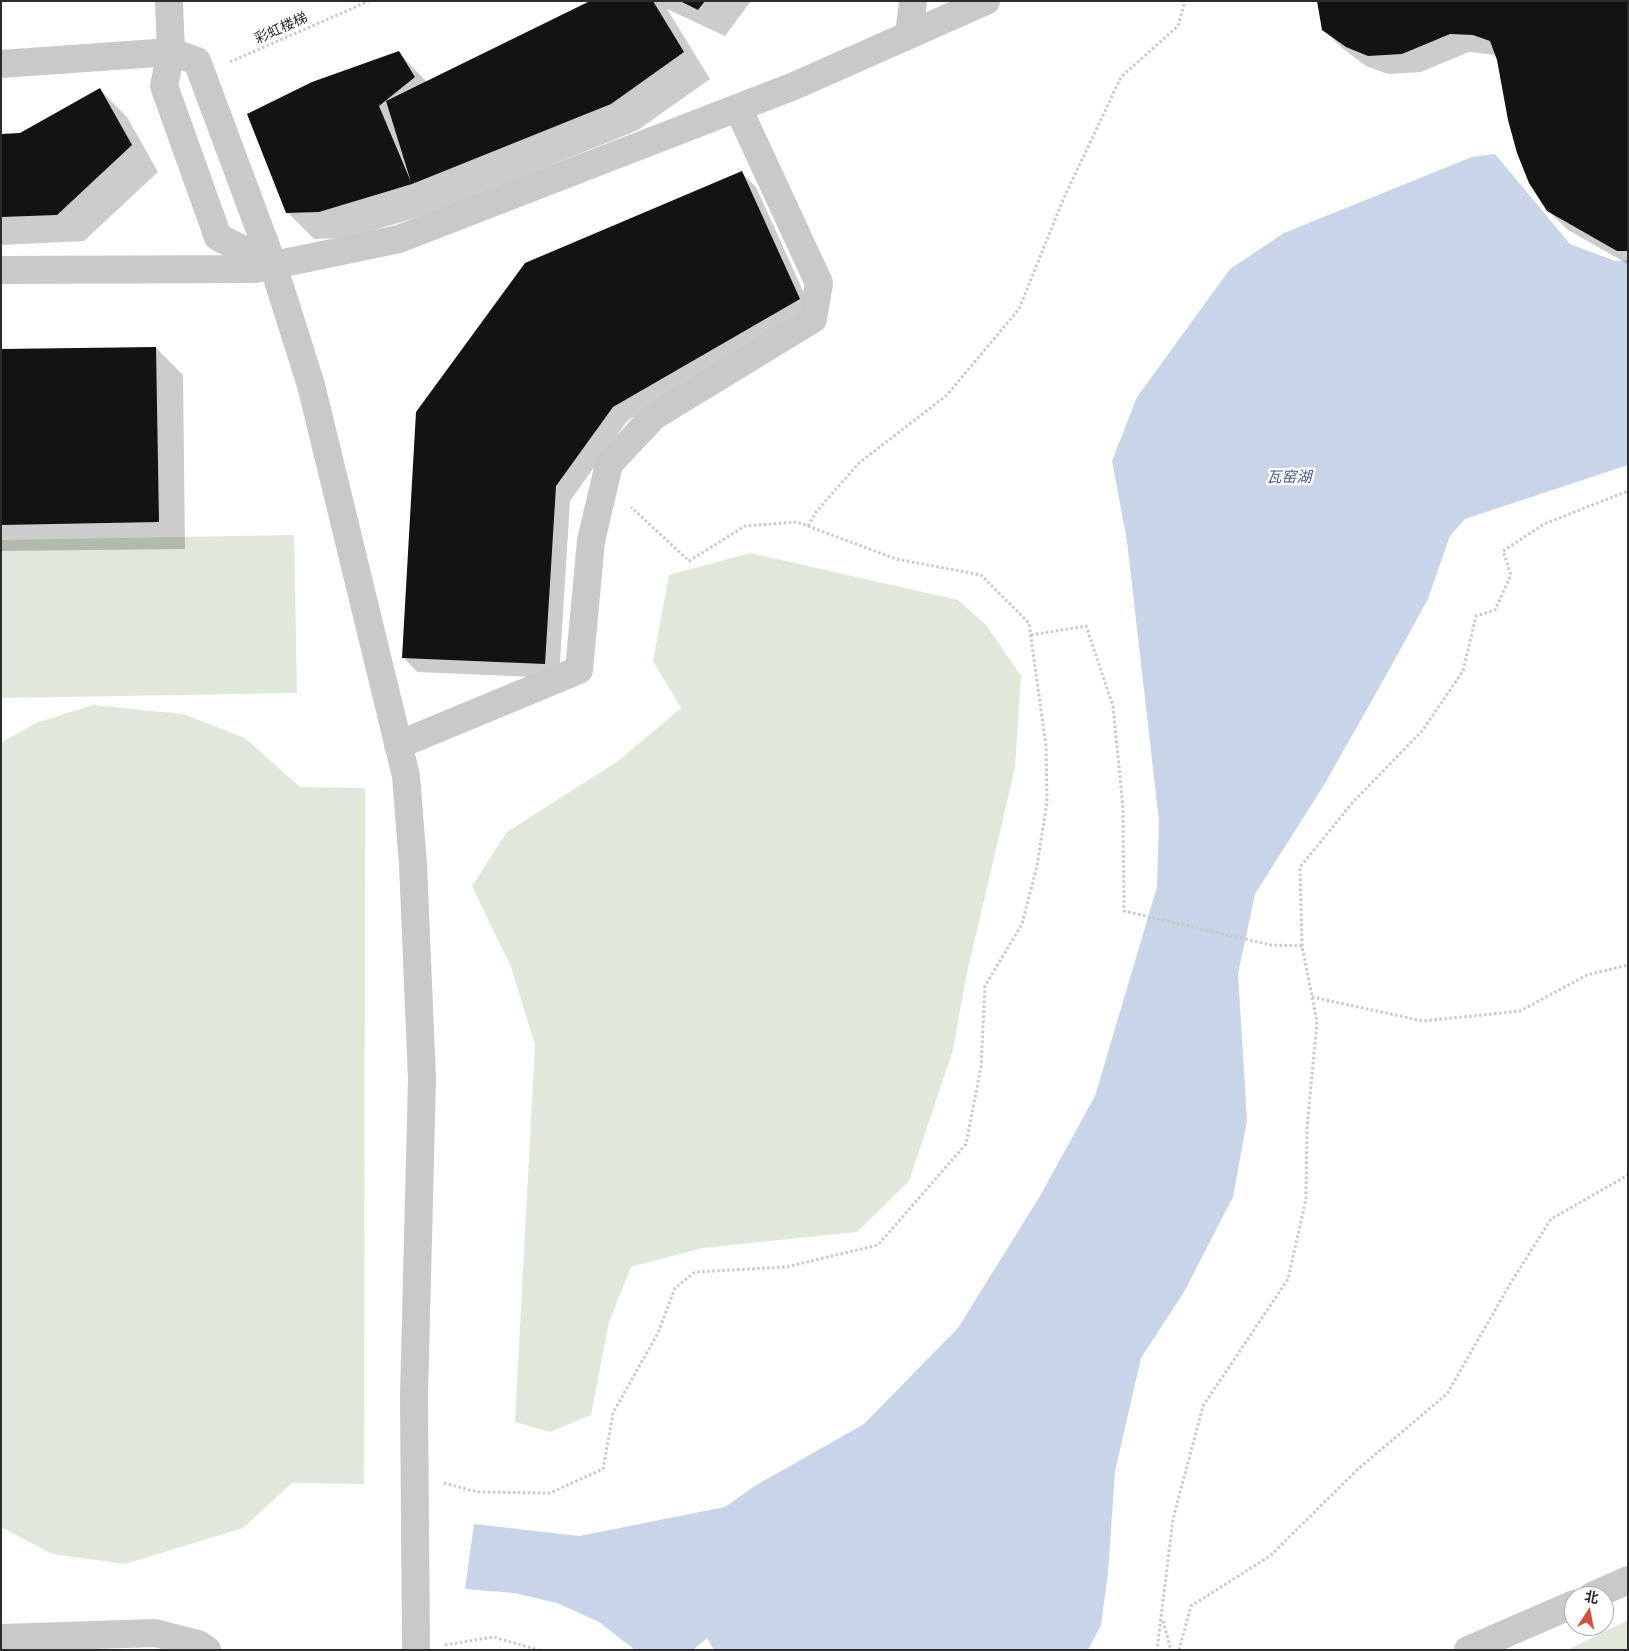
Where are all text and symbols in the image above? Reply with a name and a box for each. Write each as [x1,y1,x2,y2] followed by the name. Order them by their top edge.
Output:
[252,9,310,47] street label: 彩虹楼梯
[1267,468,1311,486] water label: 瓦窑湖
[1564,1586,1614,1636] north arrow
[1583,1587,1600,1606] text: 北

